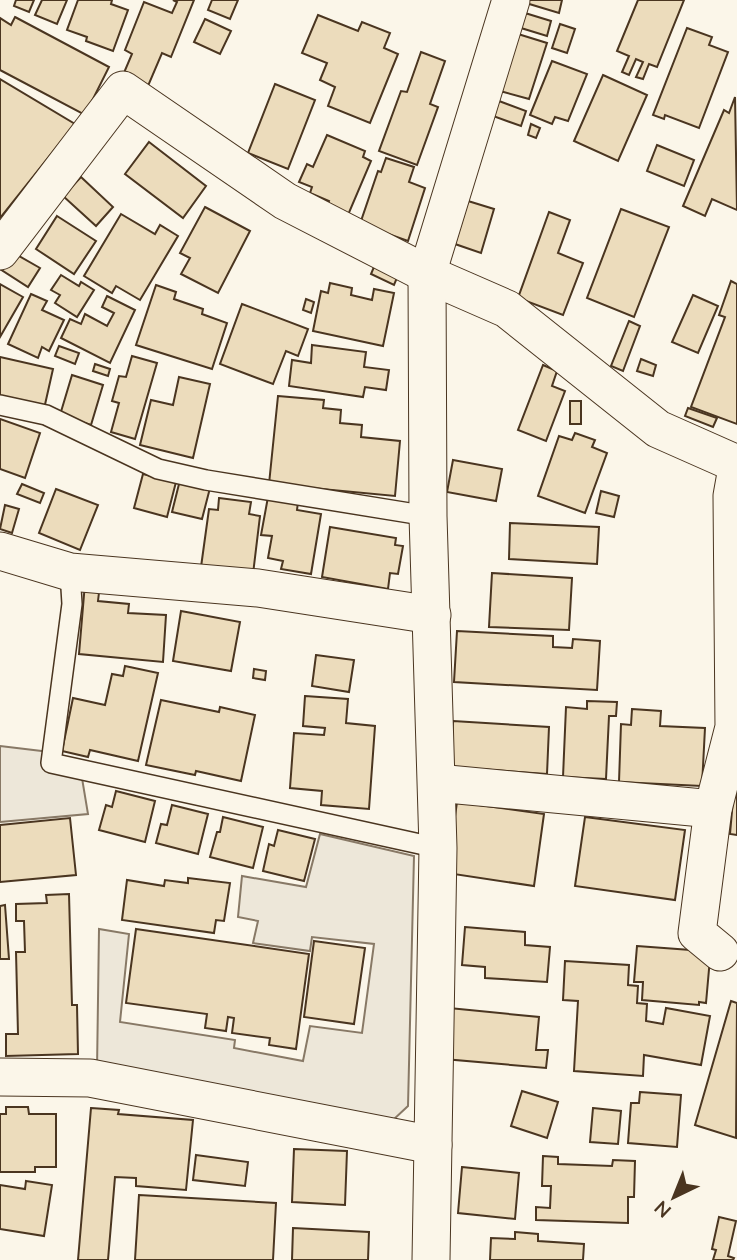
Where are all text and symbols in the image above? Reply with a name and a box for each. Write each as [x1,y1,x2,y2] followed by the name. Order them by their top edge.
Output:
[639,1162,709,1232] north arrow
[649,1196,676,1223] text: N

